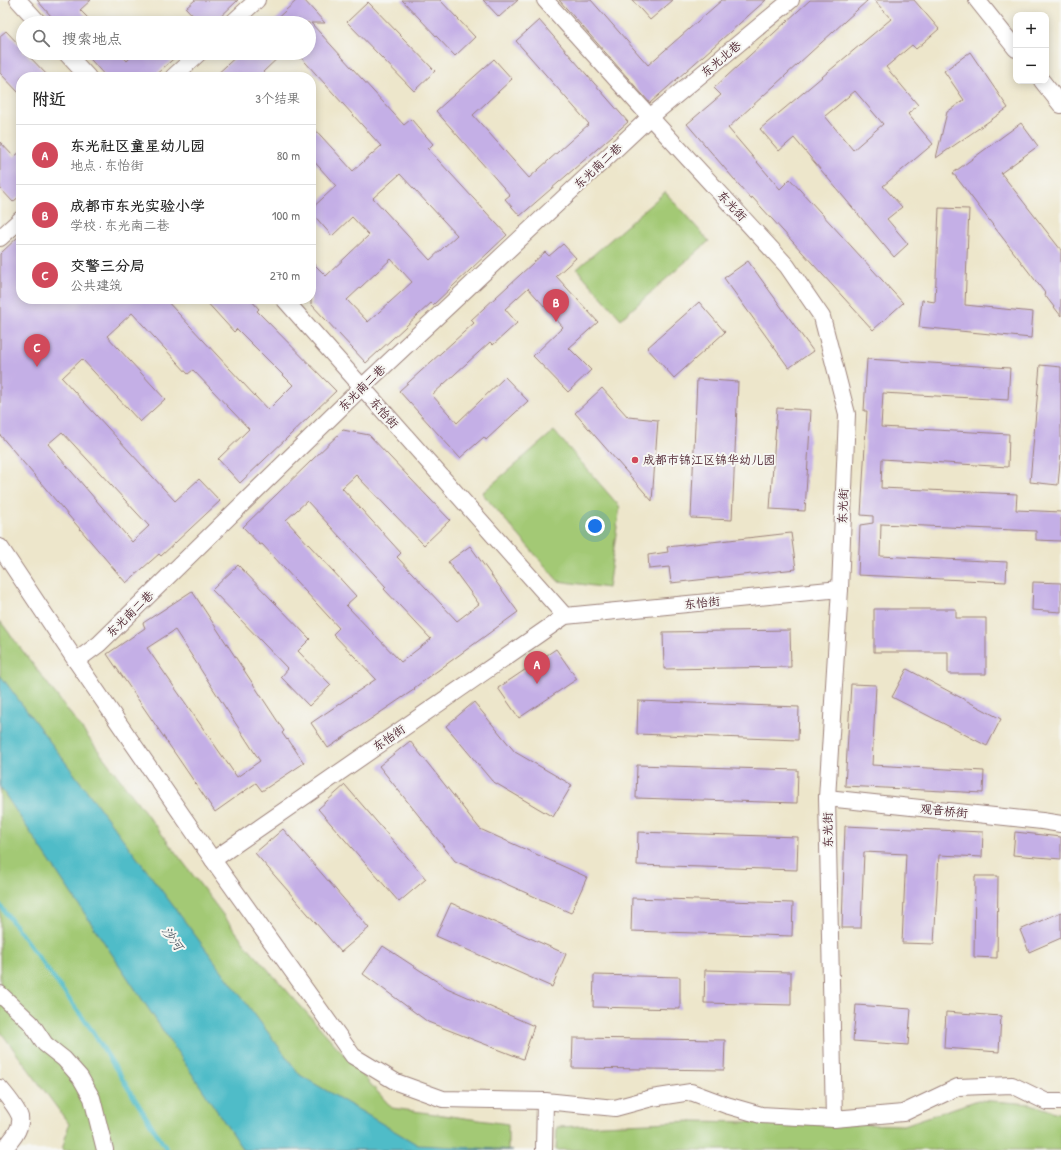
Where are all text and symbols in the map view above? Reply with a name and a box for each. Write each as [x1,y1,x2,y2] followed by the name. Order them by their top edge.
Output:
[1013,12,1049,84] map controls
[1013,12,1049,48] button: +
[16,16,316,60] search box
[30,27,52,49] icon: search
[62,28,122,49] text: 搜索地点
[697,37,745,81] street label: 东光北巷
[1013,48,1049,84] button: −
[32,87,66,110] text: 附近
[255,89,300,107] text: 3个结果
[70,135,205,156] text: 东光社区童星幼儿园
[570,139,625,192] street label: 东光南二巷
[42,146,48,164] text: A
[277,146,300,164] text: 80 m
[70,156,144,174] text: 地点 · 东怡街
[714,187,751,225] street label: 东光街
[70,195,205,216] text: 成都市东光实验小学
[42,206,48,224] text: B
[272,206,300,224] text: 100 m
[70,216,170,234] text: 学校 · 东光南二巷
[70,255,145,276] text: 交警三分局
[41,266,49,284] text: C
[270,266,300,284] text: 270 m
[70,276,122,294] text: 公共建筑
[543,289,569,322] pin: B
[24,334,50,367] pin: C
[334,361,389,415] street label: 东光南二巷
[366,394,403,432] street label: 东怡街
[643,451,775,468] place label: 成都市锦江区锦华幼儿园
[630,455,640,465] marker: 成都市锦江区锦华幼儿园
[833,488,852,524] street label: 东光街
[585,516,605,536] your location
[102,587,157,641] street label: 东光南二巷
[683,592,721,613] street label: 东怡街
[524,651,550,684] pin: A
[369,720,408,755] street label: 东怡街
[919,800,969,821] street label: 观音桥街
[819,812,836,848] street label: 东光街
[158,922,189,955] water label: 沙河

